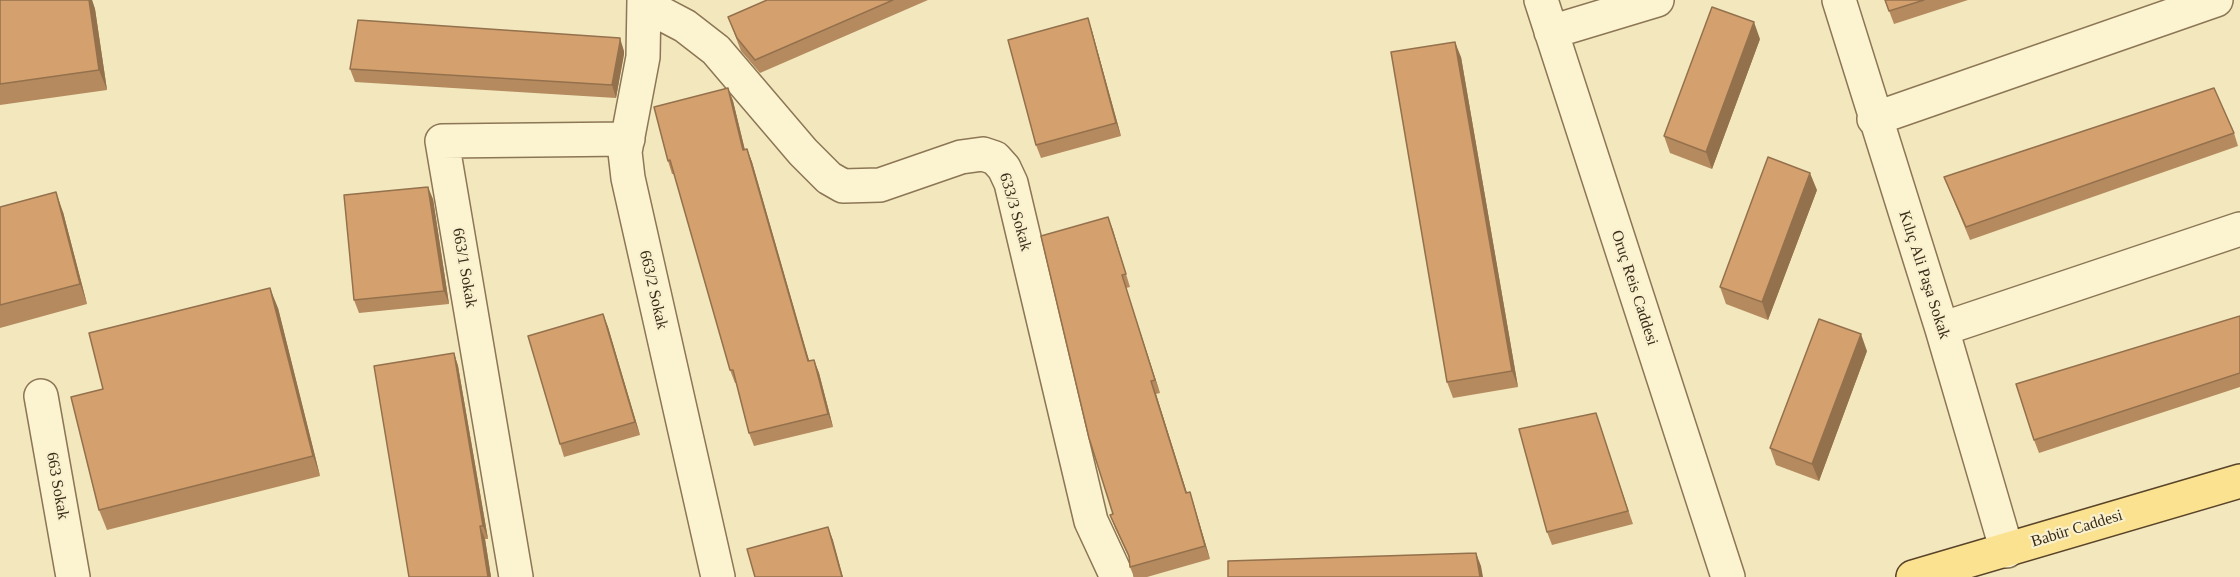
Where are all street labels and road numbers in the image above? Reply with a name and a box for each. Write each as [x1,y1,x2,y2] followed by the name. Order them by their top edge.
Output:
[995,171,1035,253] street label: 633/3 Sokak
[1894,208,1954,342] street label: Kılıç Ali Paşa Sokak
[448,227,480,309] street label: 663/1 Sokak
[1606,228,1662,348] street label: Oruç Reis Caddesi
[635,249,671,331] street label: 663/2 Sokak
[42,451,72,521] street label: 663 Sokak
[2029,506,2125,552] street label: Babür Caddesi

